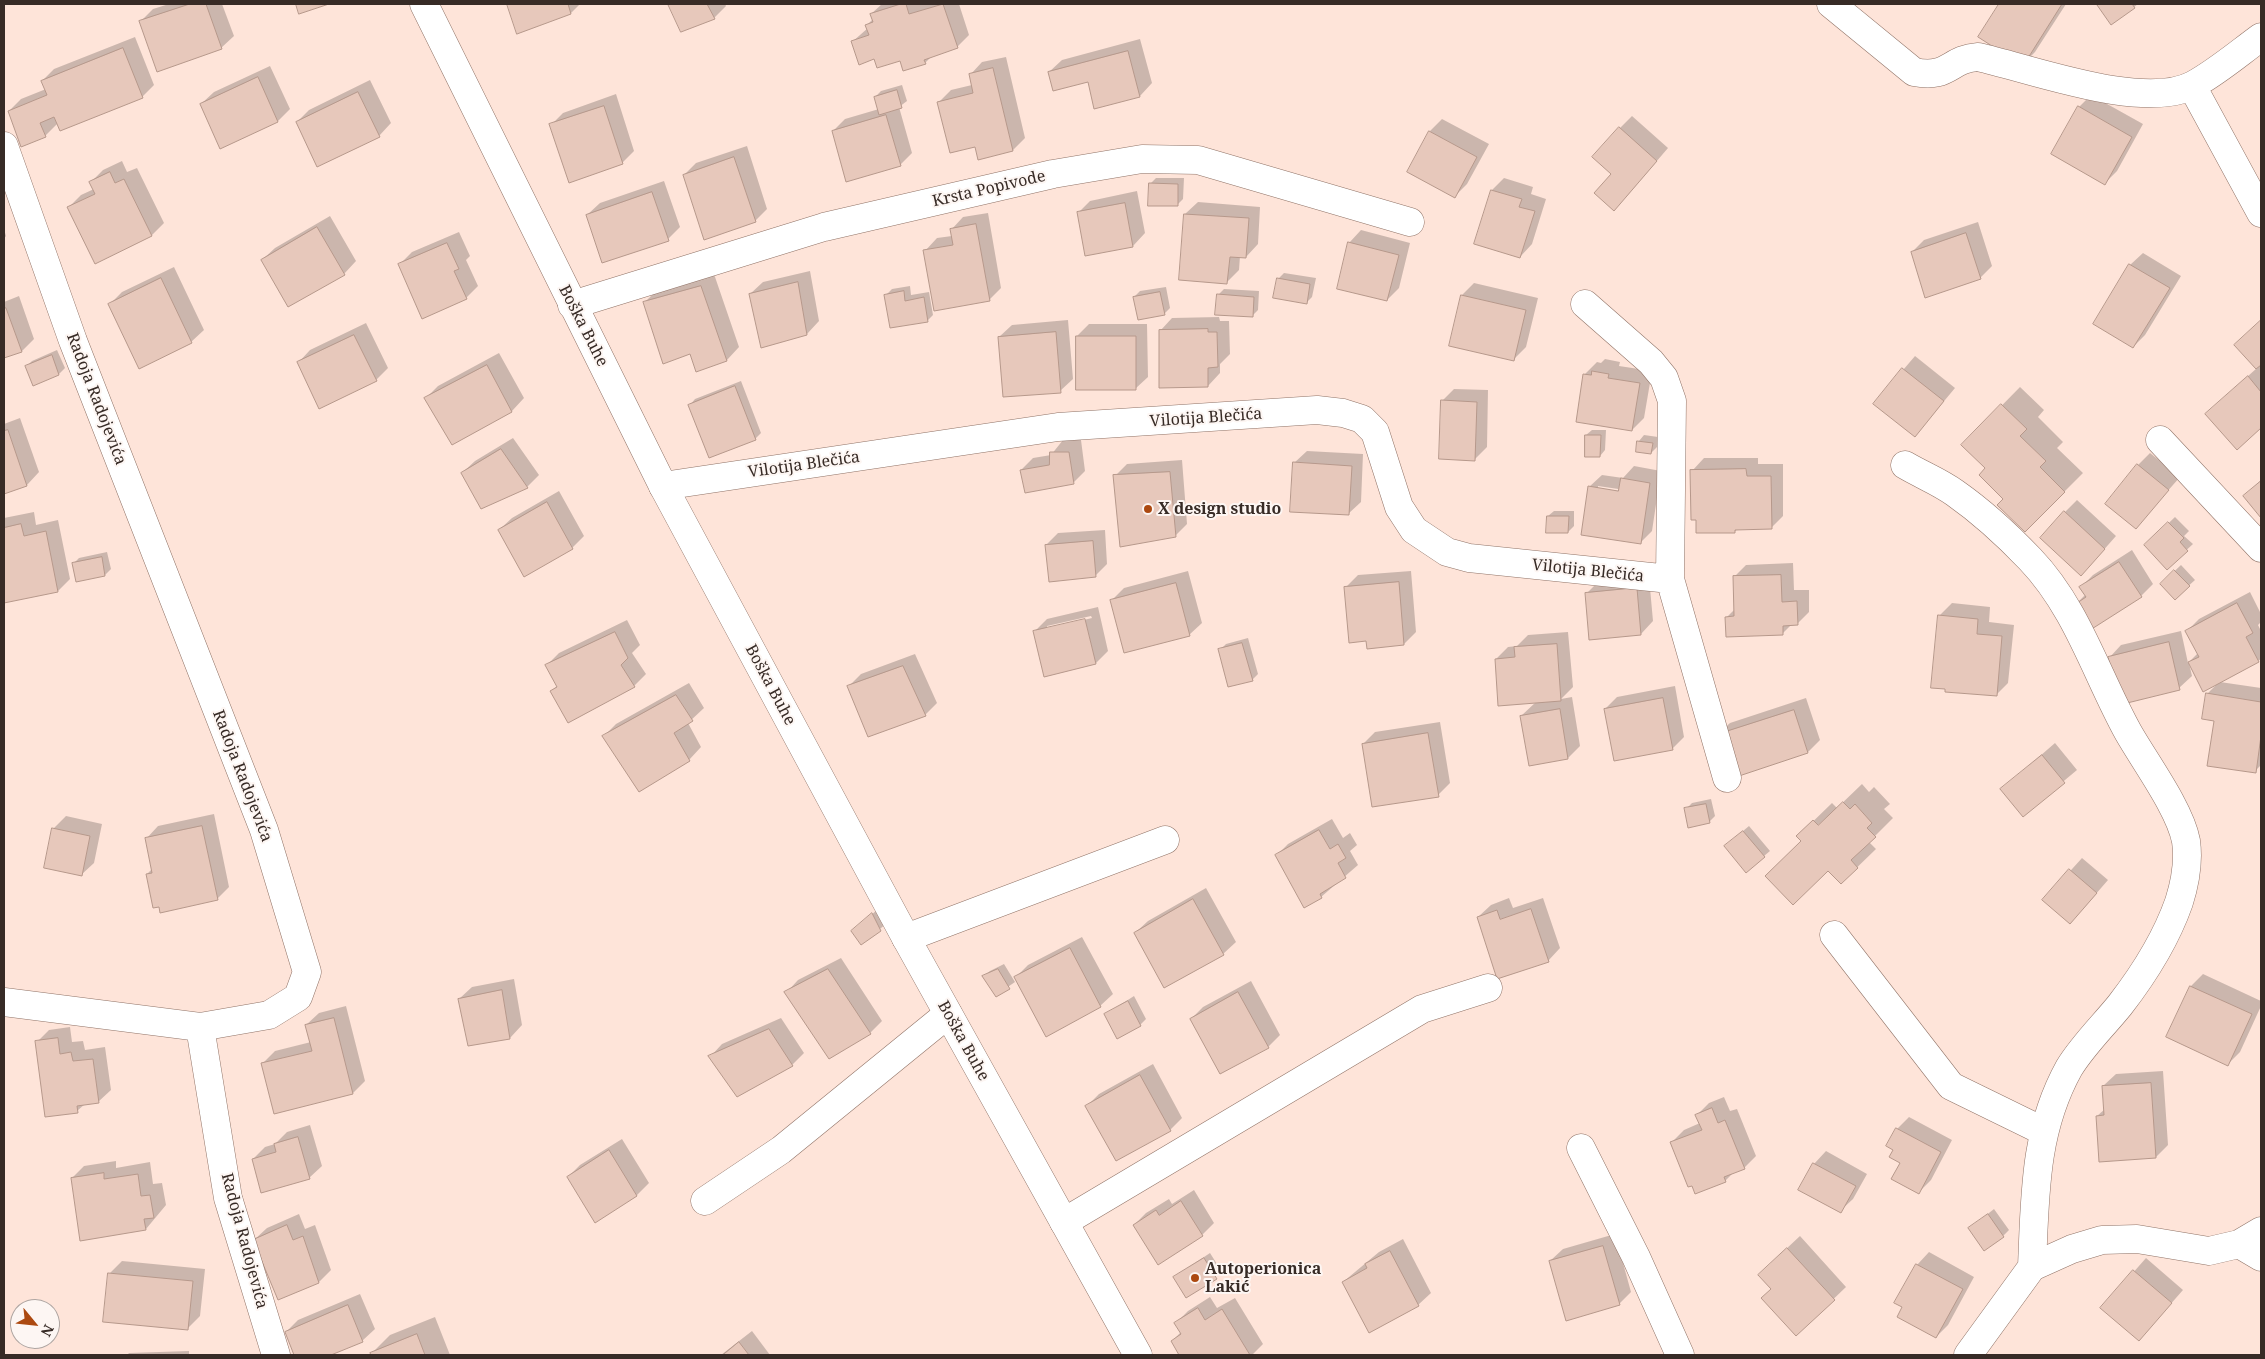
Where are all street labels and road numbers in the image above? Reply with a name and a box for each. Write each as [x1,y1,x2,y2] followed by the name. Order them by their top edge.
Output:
[931,167,1047,211] street label: Krsta Popivode
[554,282,612,370] street label: Boška Buhe
[62,330,130,468] street label: Radoja Radojevića
[1149,404,1263,432] street label: Vilotija Blečića
[747,448,861,482] street label: Vilotija Blečića
[1531,556,1645,586] street label: Vilotija Blečića
[741,641,799,729] street label: Boška Buhe
[208,707,276,845] street label: Radoja Radojevića
[933,998,993,1084] street label: Boška Buhe
[217,1171,271,1311] street label: Radoja Radojevića

